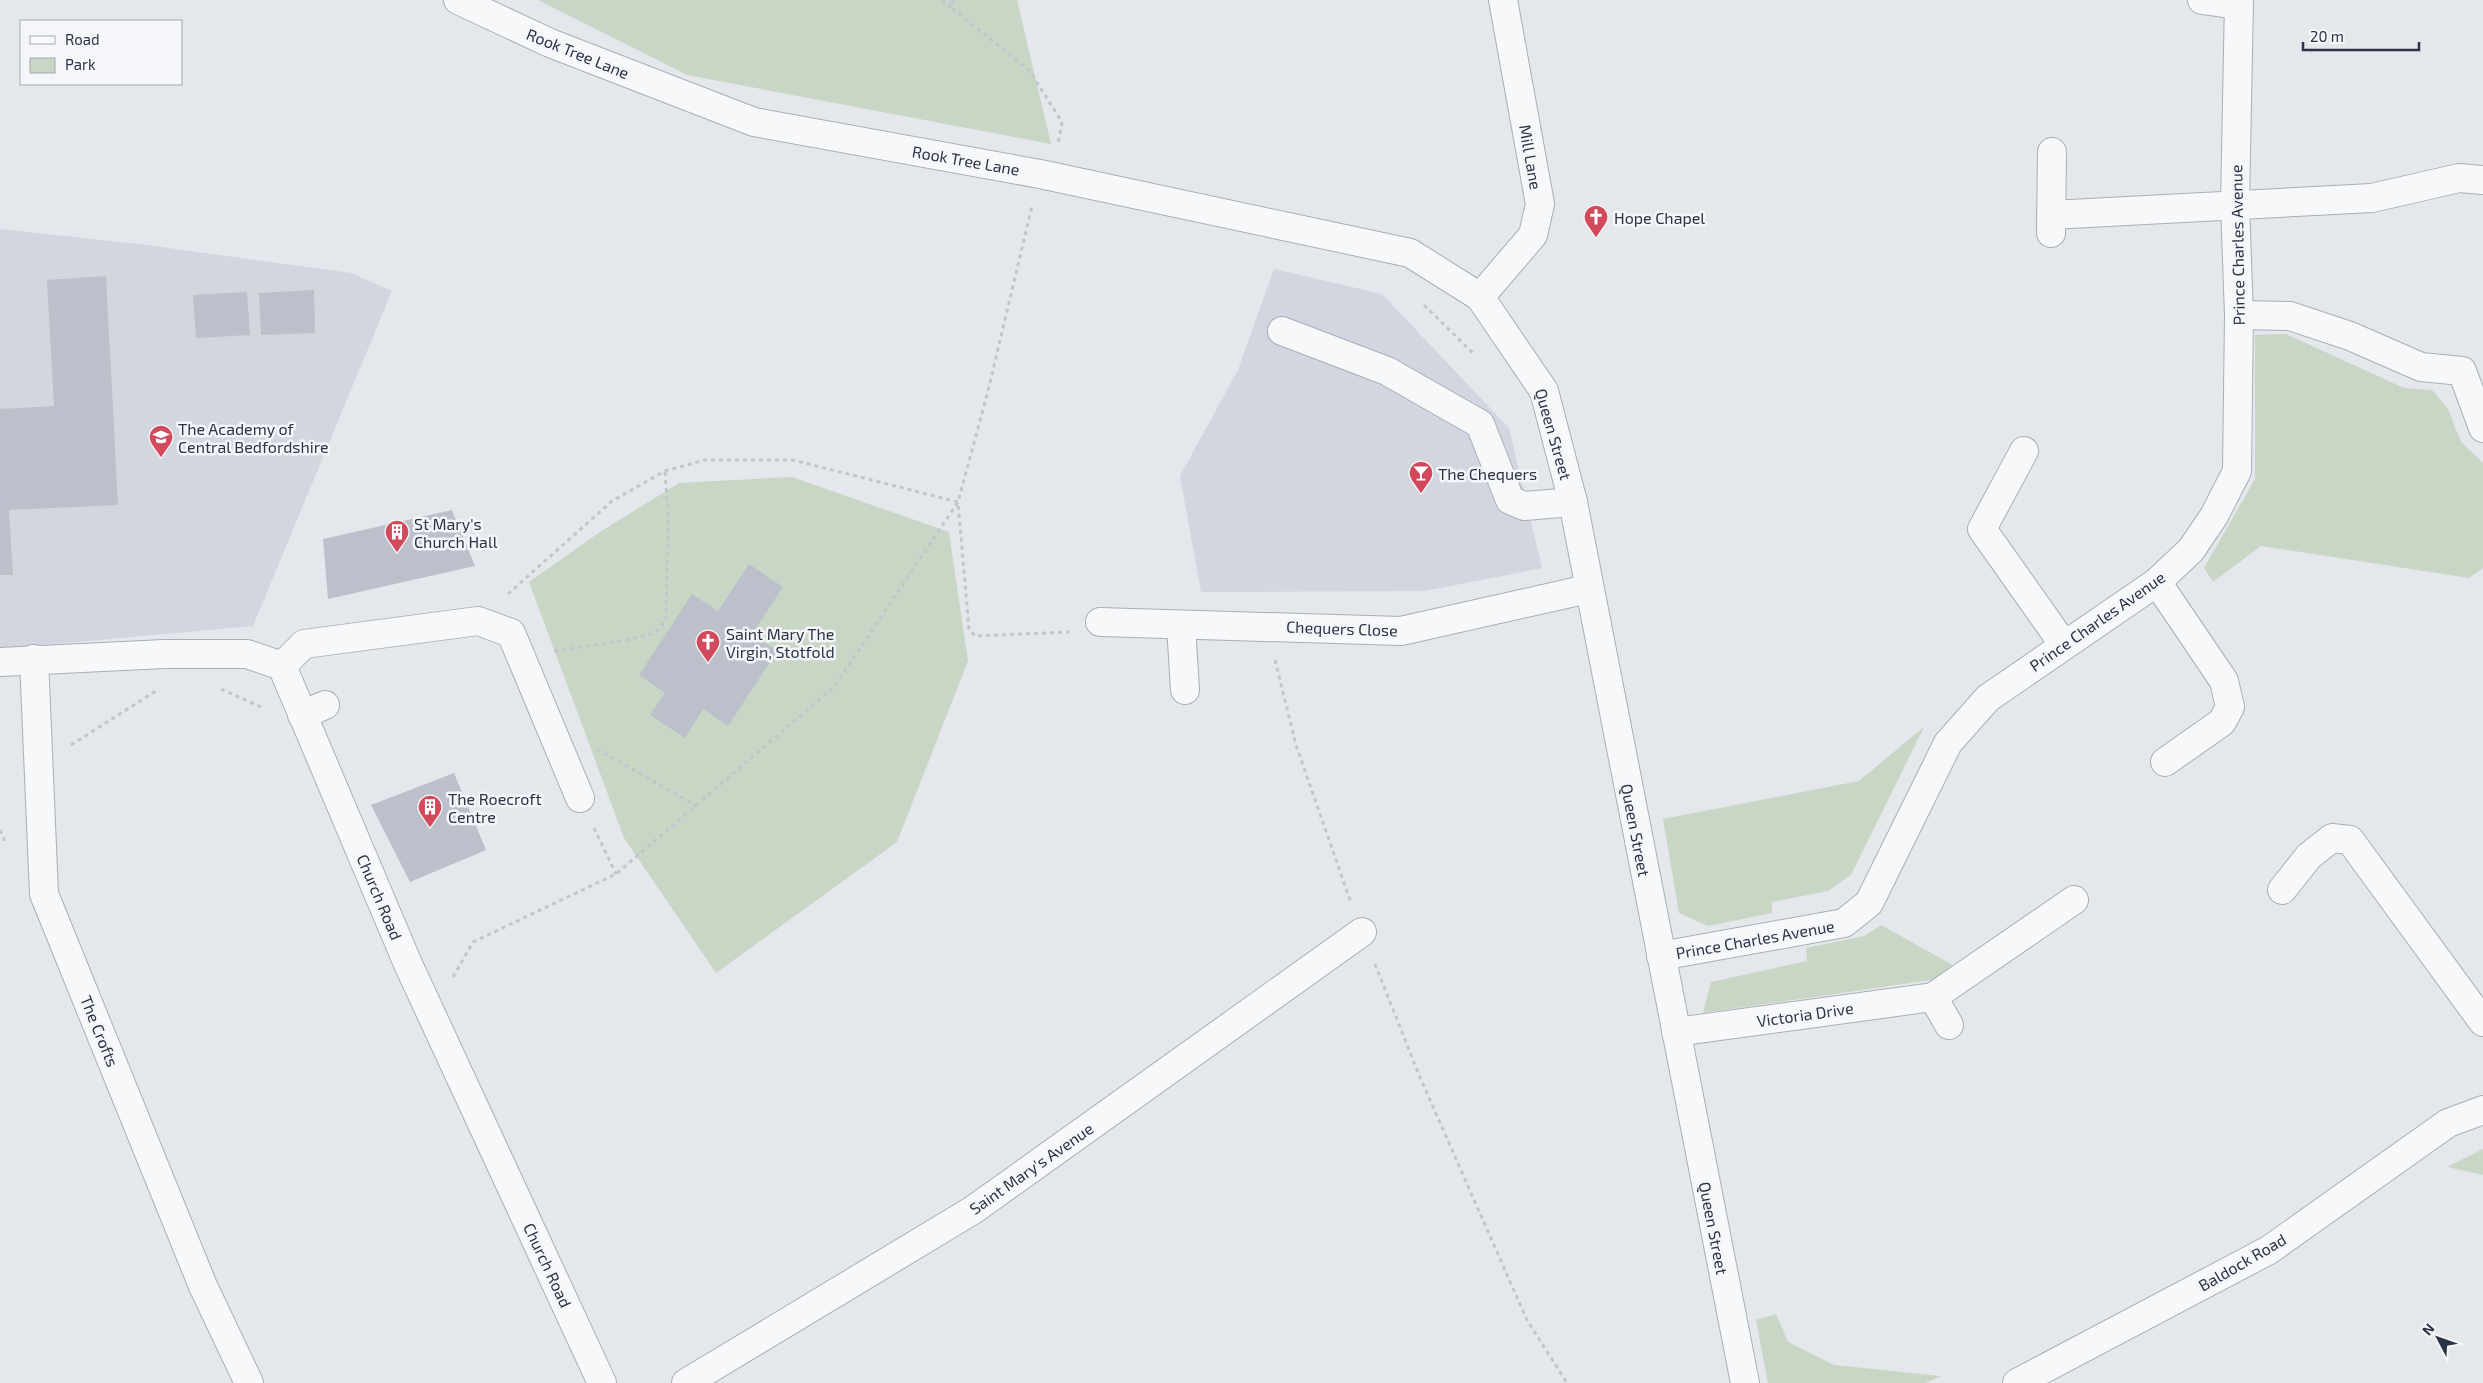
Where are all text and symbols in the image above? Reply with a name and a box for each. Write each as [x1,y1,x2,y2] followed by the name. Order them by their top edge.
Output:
[20,20,182,85] legend
[2303,20,2419,52] scale bar
[524,24,632,82] street label: Rook Tree Lane
[2310,27,2344,45] text: 20 m
[65,30,100,48] text: Road
[65,55,96,73] text: Park
[1516,123,1546,191] street label: Mill Lane
[911,141,1021,179] street label: Rook Tree Lane
[2226,164,2248,326] street label: Prince Charles Avenue
[1583,204,1609,238] church icon: Hope Chapel
[1614,208,1705,227] place label: Hope Chapel
[1531,386,1576,482] street label: Queen Street
[178,419,329,456] place label: The Academy of Central Bedfordshire
[148,424,174,458] school or university icon: The Academy of Central Bedfordshire
[1408,460,1434,494] bar icon: The Chequers
[1438,464,1537,483] place label: The Chequers
[414,514,498,551] place label: St Mary's Church Hall
[384,519,410,553] building icon: St Mary's Church Hall
[2026,567,2168,675] street label: Prince Charles Avenue
[1286,617,1398,639] street label: Chequers Close
[726,624,835,661] place label: Saint Mary The Virgin, Stotfold
[695,629,721,663] church icon: Saint Mary The Virgin, Stotfold
[1617,782,1654,878] street label: Queen Street
[448,789,542,826] place label: The Roecroft Centre
[417,794,443,828] building icon: The Roecroft Centre
[353,851,407,943] street label: Church Road
[1674,916,1836,962] street label: Prince Charles Avenue
[77,992,123,1070] street label: The Crofts
[1755,998,1855,1030] street label: Victoria Drive
[965,1118,1097,1218] street label: Saint Mary's Avenue
[1695,1180,1732,1276] street label: Queen Street
[520,1220,576,1310] street label: Church Road
[2195,1229,2289,1295] street label: Baldock Road
[2413,1313,2463,1363] north arrow
[2418,1320,2438,1339] text: N

